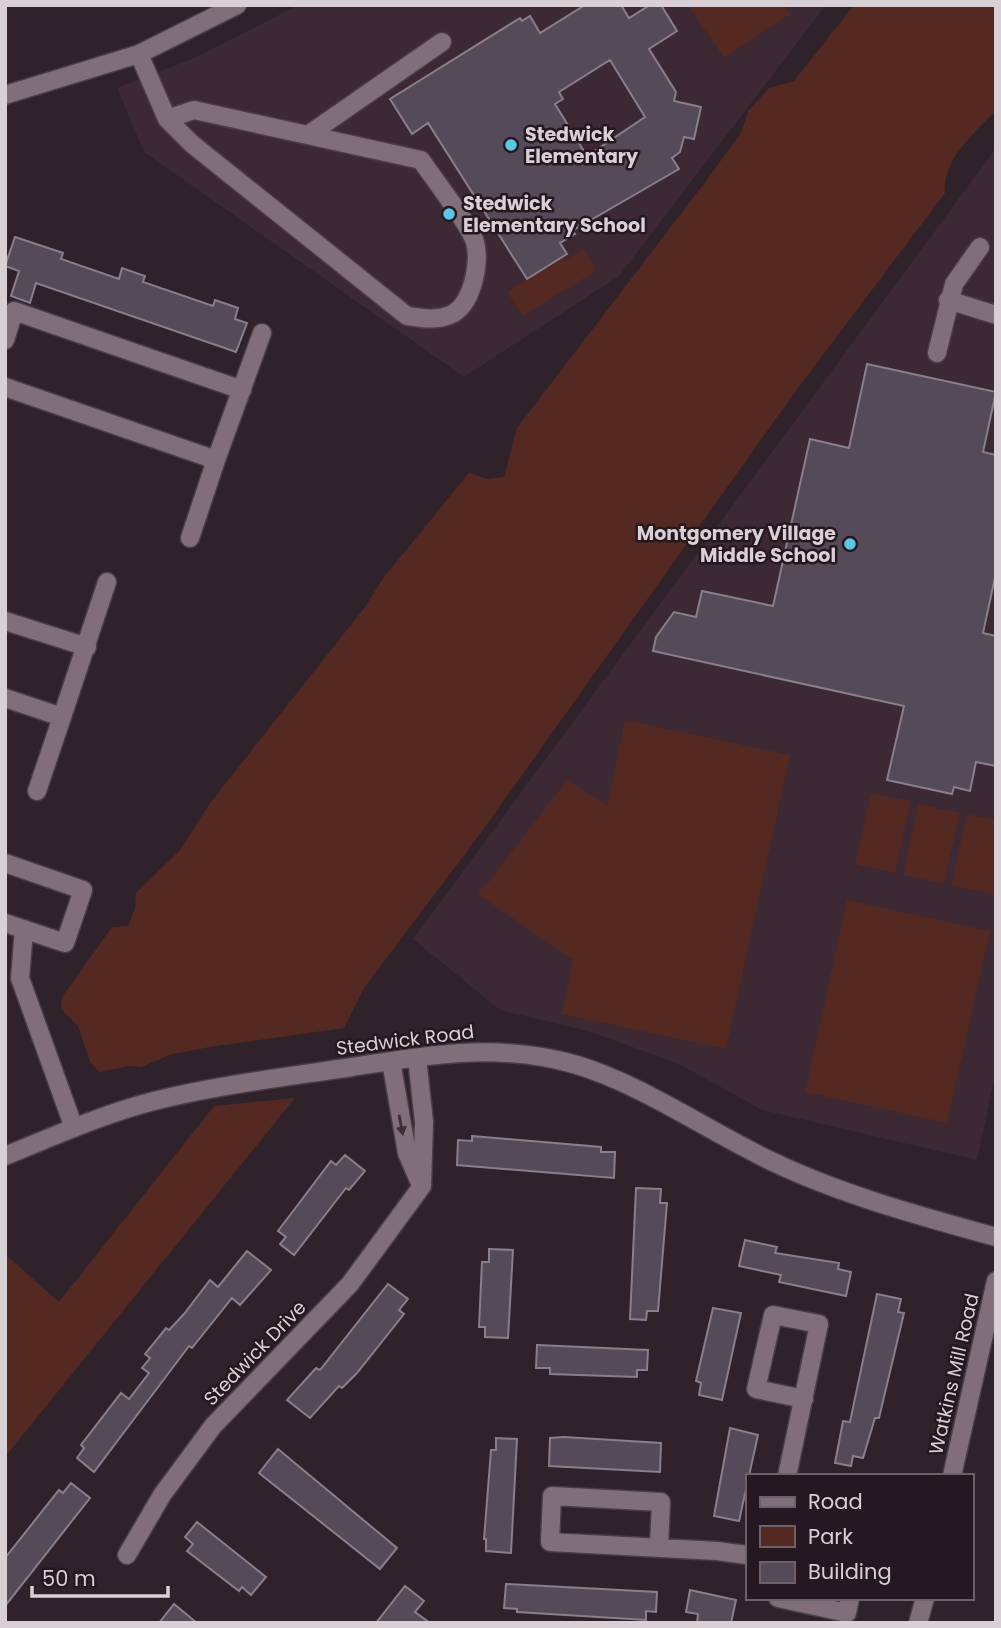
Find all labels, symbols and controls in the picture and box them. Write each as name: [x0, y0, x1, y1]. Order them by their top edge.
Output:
place label: Stedwick Elementary: [525, 121, 639, 170]
marker: Stedwick Elementary: [503, 137, 519, 153]
place label: Stedwick Elementary School: [463, 190, 646, 239]
marker: Stedwick Elementary School: [441, 206, 457, 222]
place label: Montgomery Village Middle School: [637, 520, 836, 569]
marker: Montgomery Village Middle School: [842, 536, 858, 552]
street label: Stedwick Road: [334, 1018, 476, 1062]
one-way arrow: [396, 1114, 407, 1136]
street label: Watkins Mill Road: [922, 1291, 986, 1457]
street label: Stedwick Drive: [198, 1294, 312, 1412]
legend: [746, 1474, 973, 1600]
text: Road: [808, 1487, 863, 1516]
text: Park: [808, 1522, 853, 1551]
scale bar: [32, 1554, 168, 1598]
text: Building: [808, 1557, 892, 1586]
text: 50 m: [42, 1564, 96, 1593]

